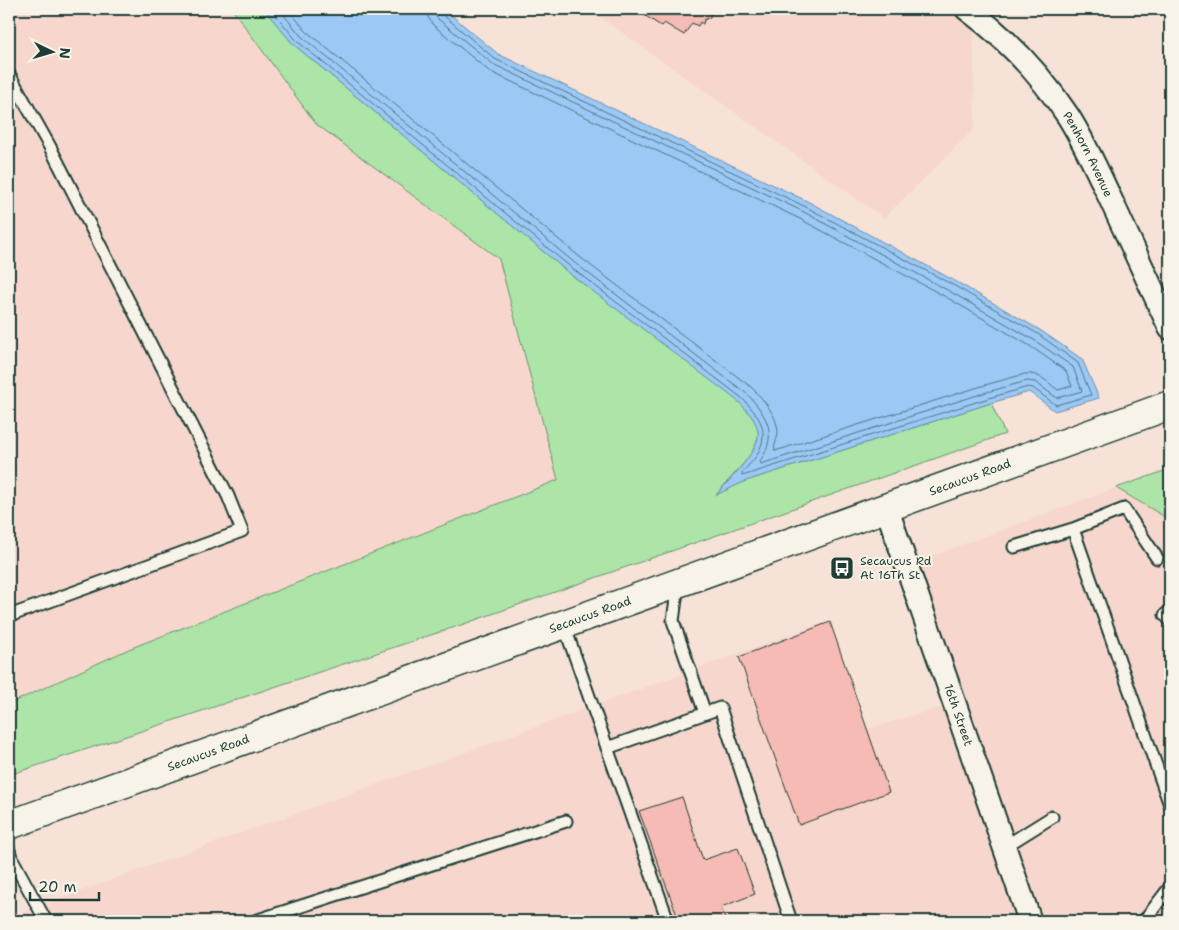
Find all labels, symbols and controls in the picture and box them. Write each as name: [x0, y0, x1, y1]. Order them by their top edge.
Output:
north arrow: [28, 28, 78, 78]
text: N: [56, 47, 74, 59]
street label: Penhorn Avenue: [1059, 108, 1116, 200]
street label: Secaucus Road: [927, 455, 1014, 499]
place label: Secaucus Rd At 16Th St: [860, 553, 932, 583]
bus stop icon: Secaucus Rd At 16Th St: [829, 555, 855, 581]
street label: Secaucus Road: [547, 593, 634, 637]
street label: 16th Street: [940, 682, 977, 748]
street label: Secaucus Road: [165, 731, 252, 775]
scale bar: [30, 870, 99, 902]
text: 20 m: [38, 877, 77, 897]

